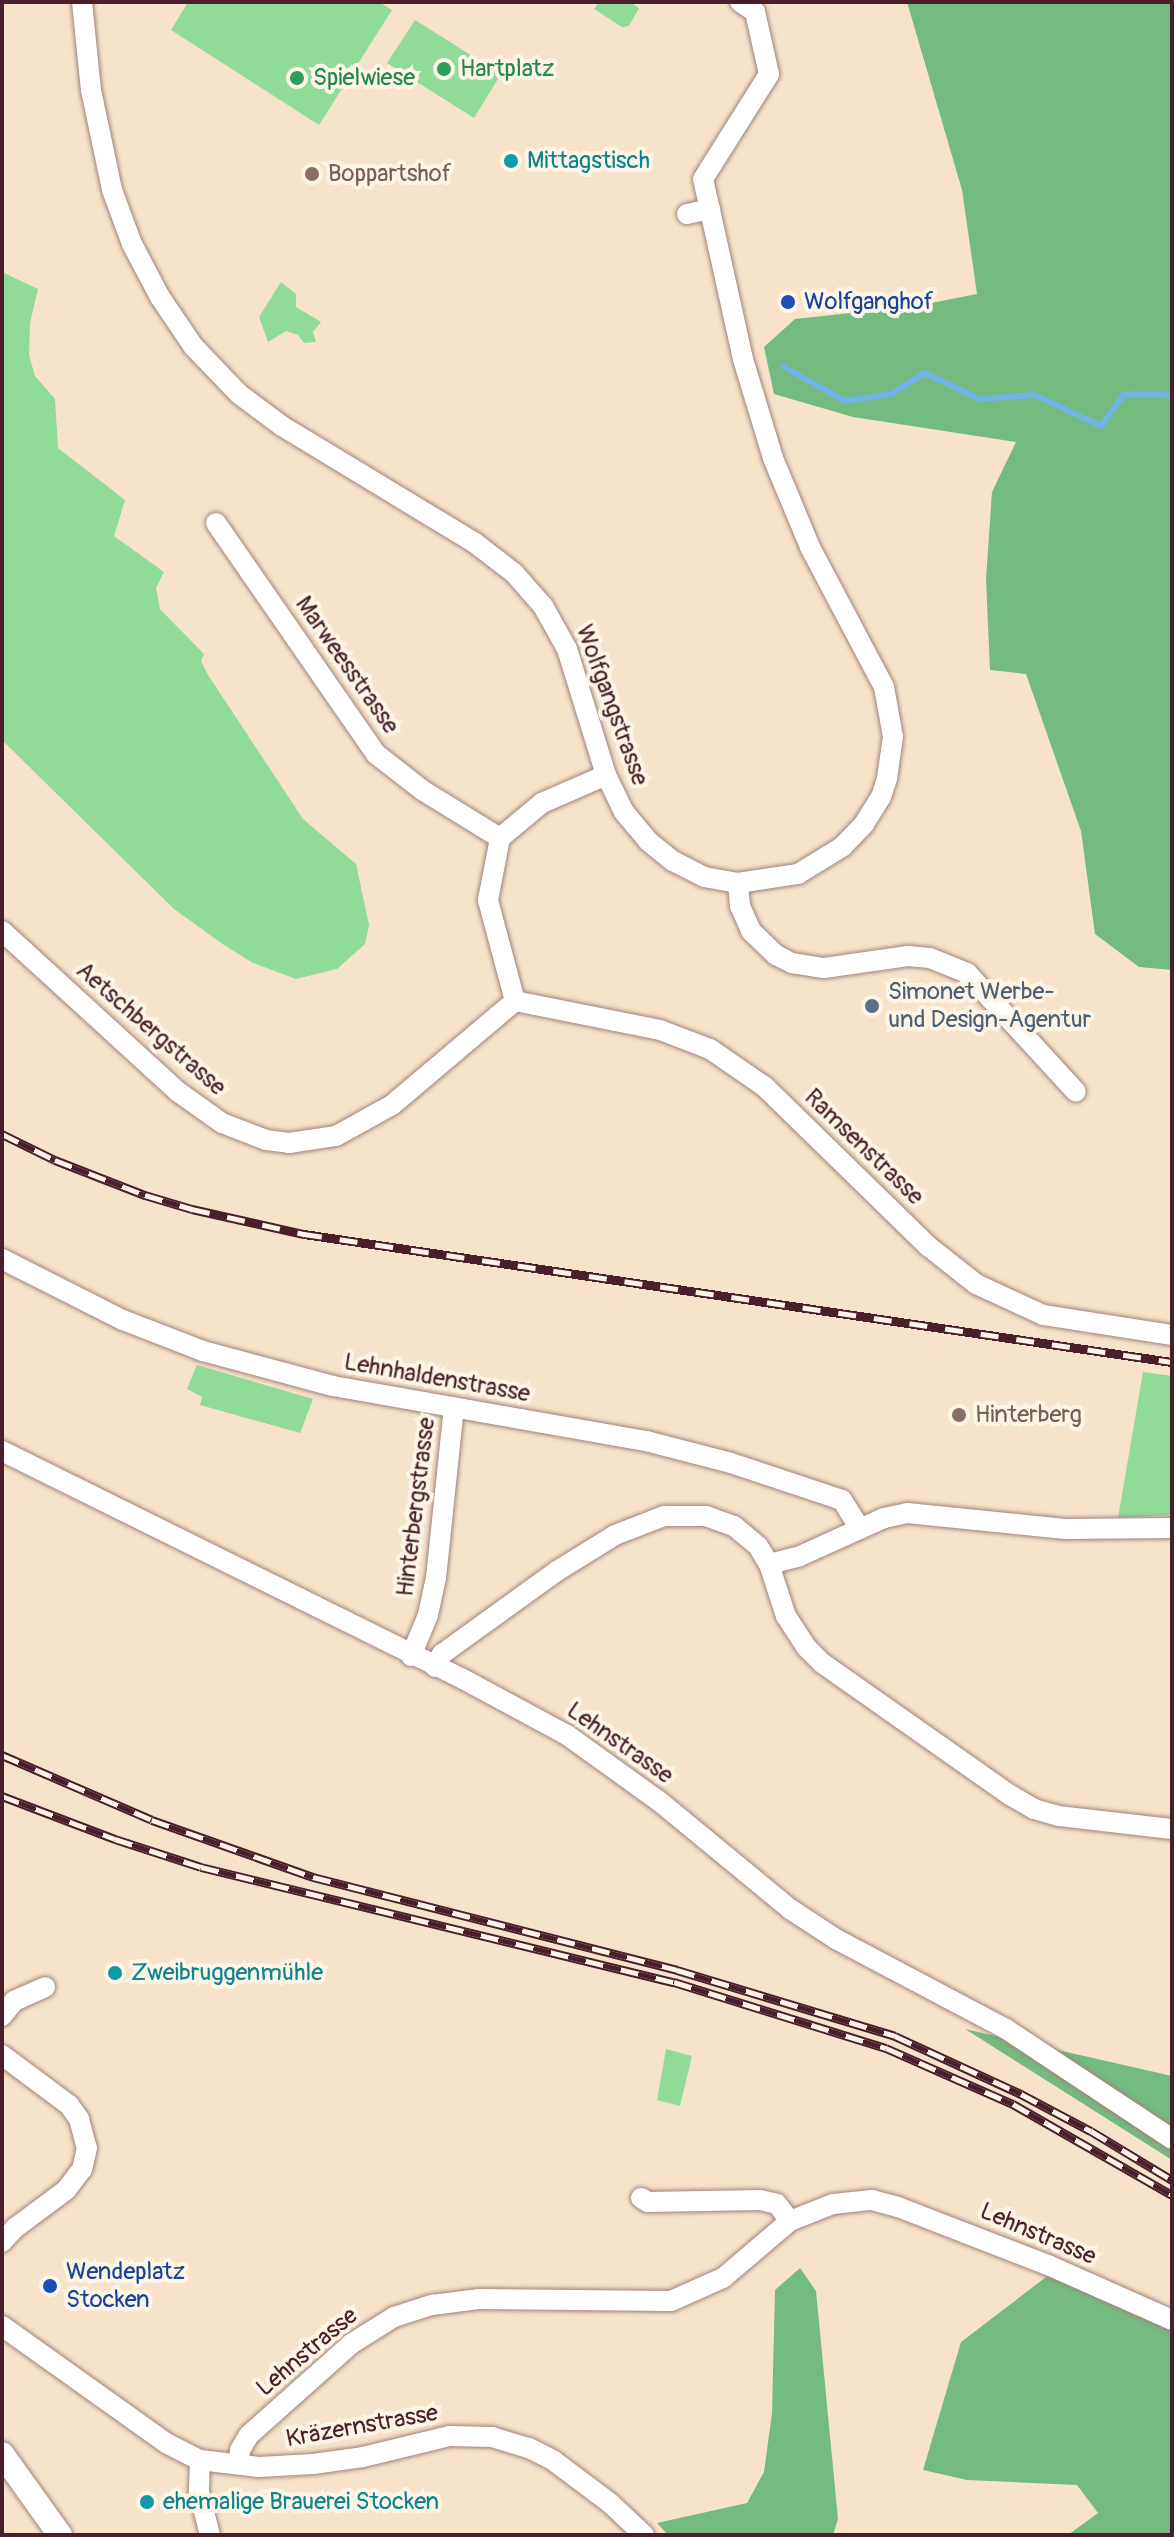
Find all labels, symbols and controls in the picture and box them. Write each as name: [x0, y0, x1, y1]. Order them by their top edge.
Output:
place label: Hartplatz: [460, 55, 554, 83]
marker: Hartplatz: [435, 60, 453, 78]
place label: Spielwiese: [313, 64, 415, 92]
marker: Spielwiese: [288, 69, 306, 87]
place label: Mittagstisch: [527, 147, 650, 175]
marker: Mittagstisch: [502, 152, 520, 170]
place label: Boppartshof: [328, 160, 451, 188]
marker: Boppartshof: [303, 165, 321, 183]
place label: Wolfganghof: [804, 288, 933, 316]
marker: Wolfganghof: [779, 293, 797, 311]
street label: Marweesstrasse: [289, 591, 405, 739]
street label: Wolfgangstrasse: [570, 621, 654, 789]
street label: Aetschbergstrasse: [70, 956, 232, 1102]
place label: Simonet Werbe- und Design-Agentur: [888, 978, 1091, 1034]
marker: Simonet Werbe- und Design-Agentur: [863, 997, 881, 1015]
street label: Ramsenstrasse: [798, 1083, 930, 1211]
street label: Lehnhaldenstrasse: [342, 1347, 532, 1409]
place label: Hinterberg: [975, 1401, 1082, 1429]
marker: Hinterberg: [950, 1406, 968, 1424]
street label: Hinterbergstrasse: [391, 1416, 441, 1598]
street label: Lehnstrasse: [561, 1696, 679, 1790]
place label: Zweibruggenmühle: [131, 1959, 323, 1987]
marker: Zweibruggenmühle: [106, 1964, 124, 1982]
street label: Lehnstrasse: [976, 2197, 1100, 2271]
place label: Wendeplatz Stocken: [66, 2258, 185, 2314]
marker: Wendeplatz Stocken: [41, 2277, 59, 2295]
street label: Lehnstrasse: [251, 2301, 363, 2403]
street label: Kräzernstrasse: [284, 2398, 440, 2454]
place label: ehemalige Brauerei Stocken: [163, 2488, 439, 2516]
marker: ehemalige Brauerei Stocken: [138, 2493, 156, 2511]

